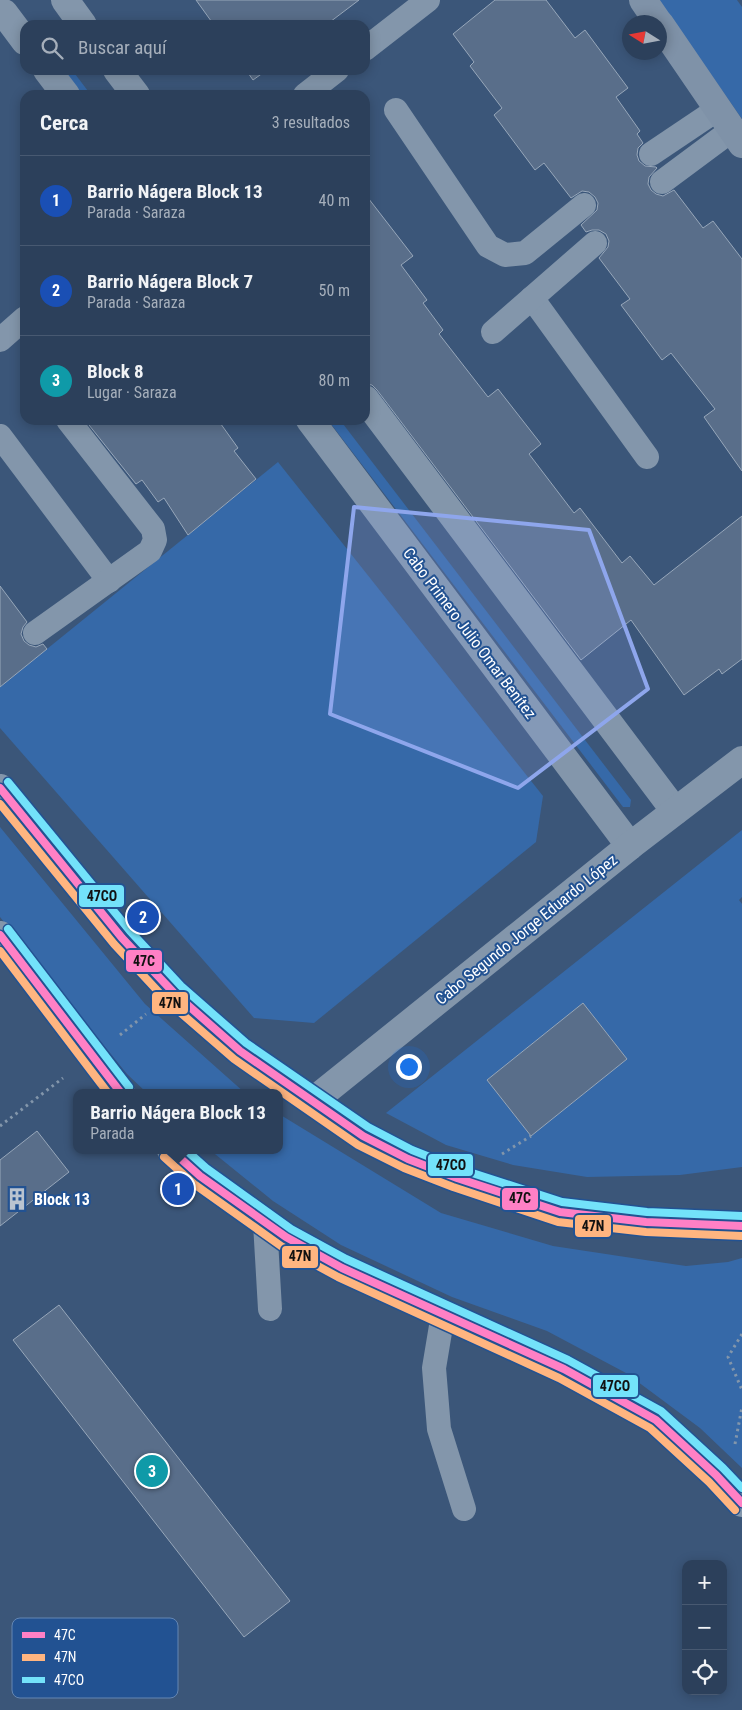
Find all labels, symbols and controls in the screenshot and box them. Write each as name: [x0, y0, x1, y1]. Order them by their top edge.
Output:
north arrow: [622, 15, 667, 60]
search box: [20, 20, 370, 75]
icon: search: [38, 34, 66, 62]
text: Buscar aquí: [78, 36, 167, 59]
text: Cerca: [40, 111, 88, 135]
text: 3 resultados: [272, 113, 350, 132]
text: Barrio Nágera Block 13: [87, 180, 263, 203]
text: 1: [52, 191, 60, 210]
text: 40 m: [318, 191, 350, 210]
text: Parada · Saraza: [87, 203, 185, 222]
text: Barrio Nágera Block 7: [87, 270, 253, 293]
text: 2: [52, 281, 60, 300]
text: 50 m: [318, 281, 350, 300]
text: Parada · Saraza: [87, 293, 185, 312]
text: Block 8: [87, 360, 144, 383]
text: 3: [52, 371, 60, 390]
text: 80 m: [318, 371, 350, 390]
text: Lugar · Saraza: [87, 383, 177, 402]
street label: Cabo Primero Julio Omar Benítez: [399, 544, 540, 723]
street label: Cabo Segundo Jorge Eduardo López: [432, 850, 621, 1009]
line badge: 47CO: [78, 884, 125, 908]
text: 47CO: [87, 888, 117, 904]
pin: 2: [127, 898, 159, 936]
line badge: 47C: [125, 949, 163, 973]
text: 47C: [133, 953, 155, 969]
line badge: 47N: [151, 991, 189, 1015]
text: 47N: [159, 995, 181, 1011]
your location: [396, 1054, 422, 1080]
popup: [73, 1089, 283, 1154]
text: Barrio Nágera Block 13: [90, 1101, 266, 1124]
text: Parada: [90, 1124, 134, 1143]
line badge: 47CO: [427, 1153, 474, 1177]
text: 47CO: [436, 1157, 466, 1173]
pin: 1: [162, 1170, 194, 1208]
building icon: Block 13: [4, 1186, 30, 1212]
line badge: 47C: [501, 1187, 539, 1211]
place label: Block 13: [34, 1190, 90, 1209]
text: 47C: [509, 1190, 531, 1206]
line badge: 47N: [574, 1214, 612, 1238]
text: 47N: [582, 1218, 604, 1234]
line badge: 47N: [281, 1245, 319, 1269]
text: 47N: [289, 1248, 311, 1264]
line badge: 47CO: [592, 1374, 639, 1398]
text: 47CO: [600, 1378, 630, 1394]
pin: 3: [136, 1452, 168, 1490]
map controls: [682, 1560, 727, 1695]
button: +: [682, 1560, 727, 1605]
button: −: [682, 1605, 727, 1650]
legend: [12, 1618, 178, 1698]
text: 47C: [54, 1627, 76, 1643]
text: 47N: [54, 1649, 77, 1665]
button: locate: [682, 1650, 727, 1695]
text: 47CO: [54, 1672, 84, 1688]

